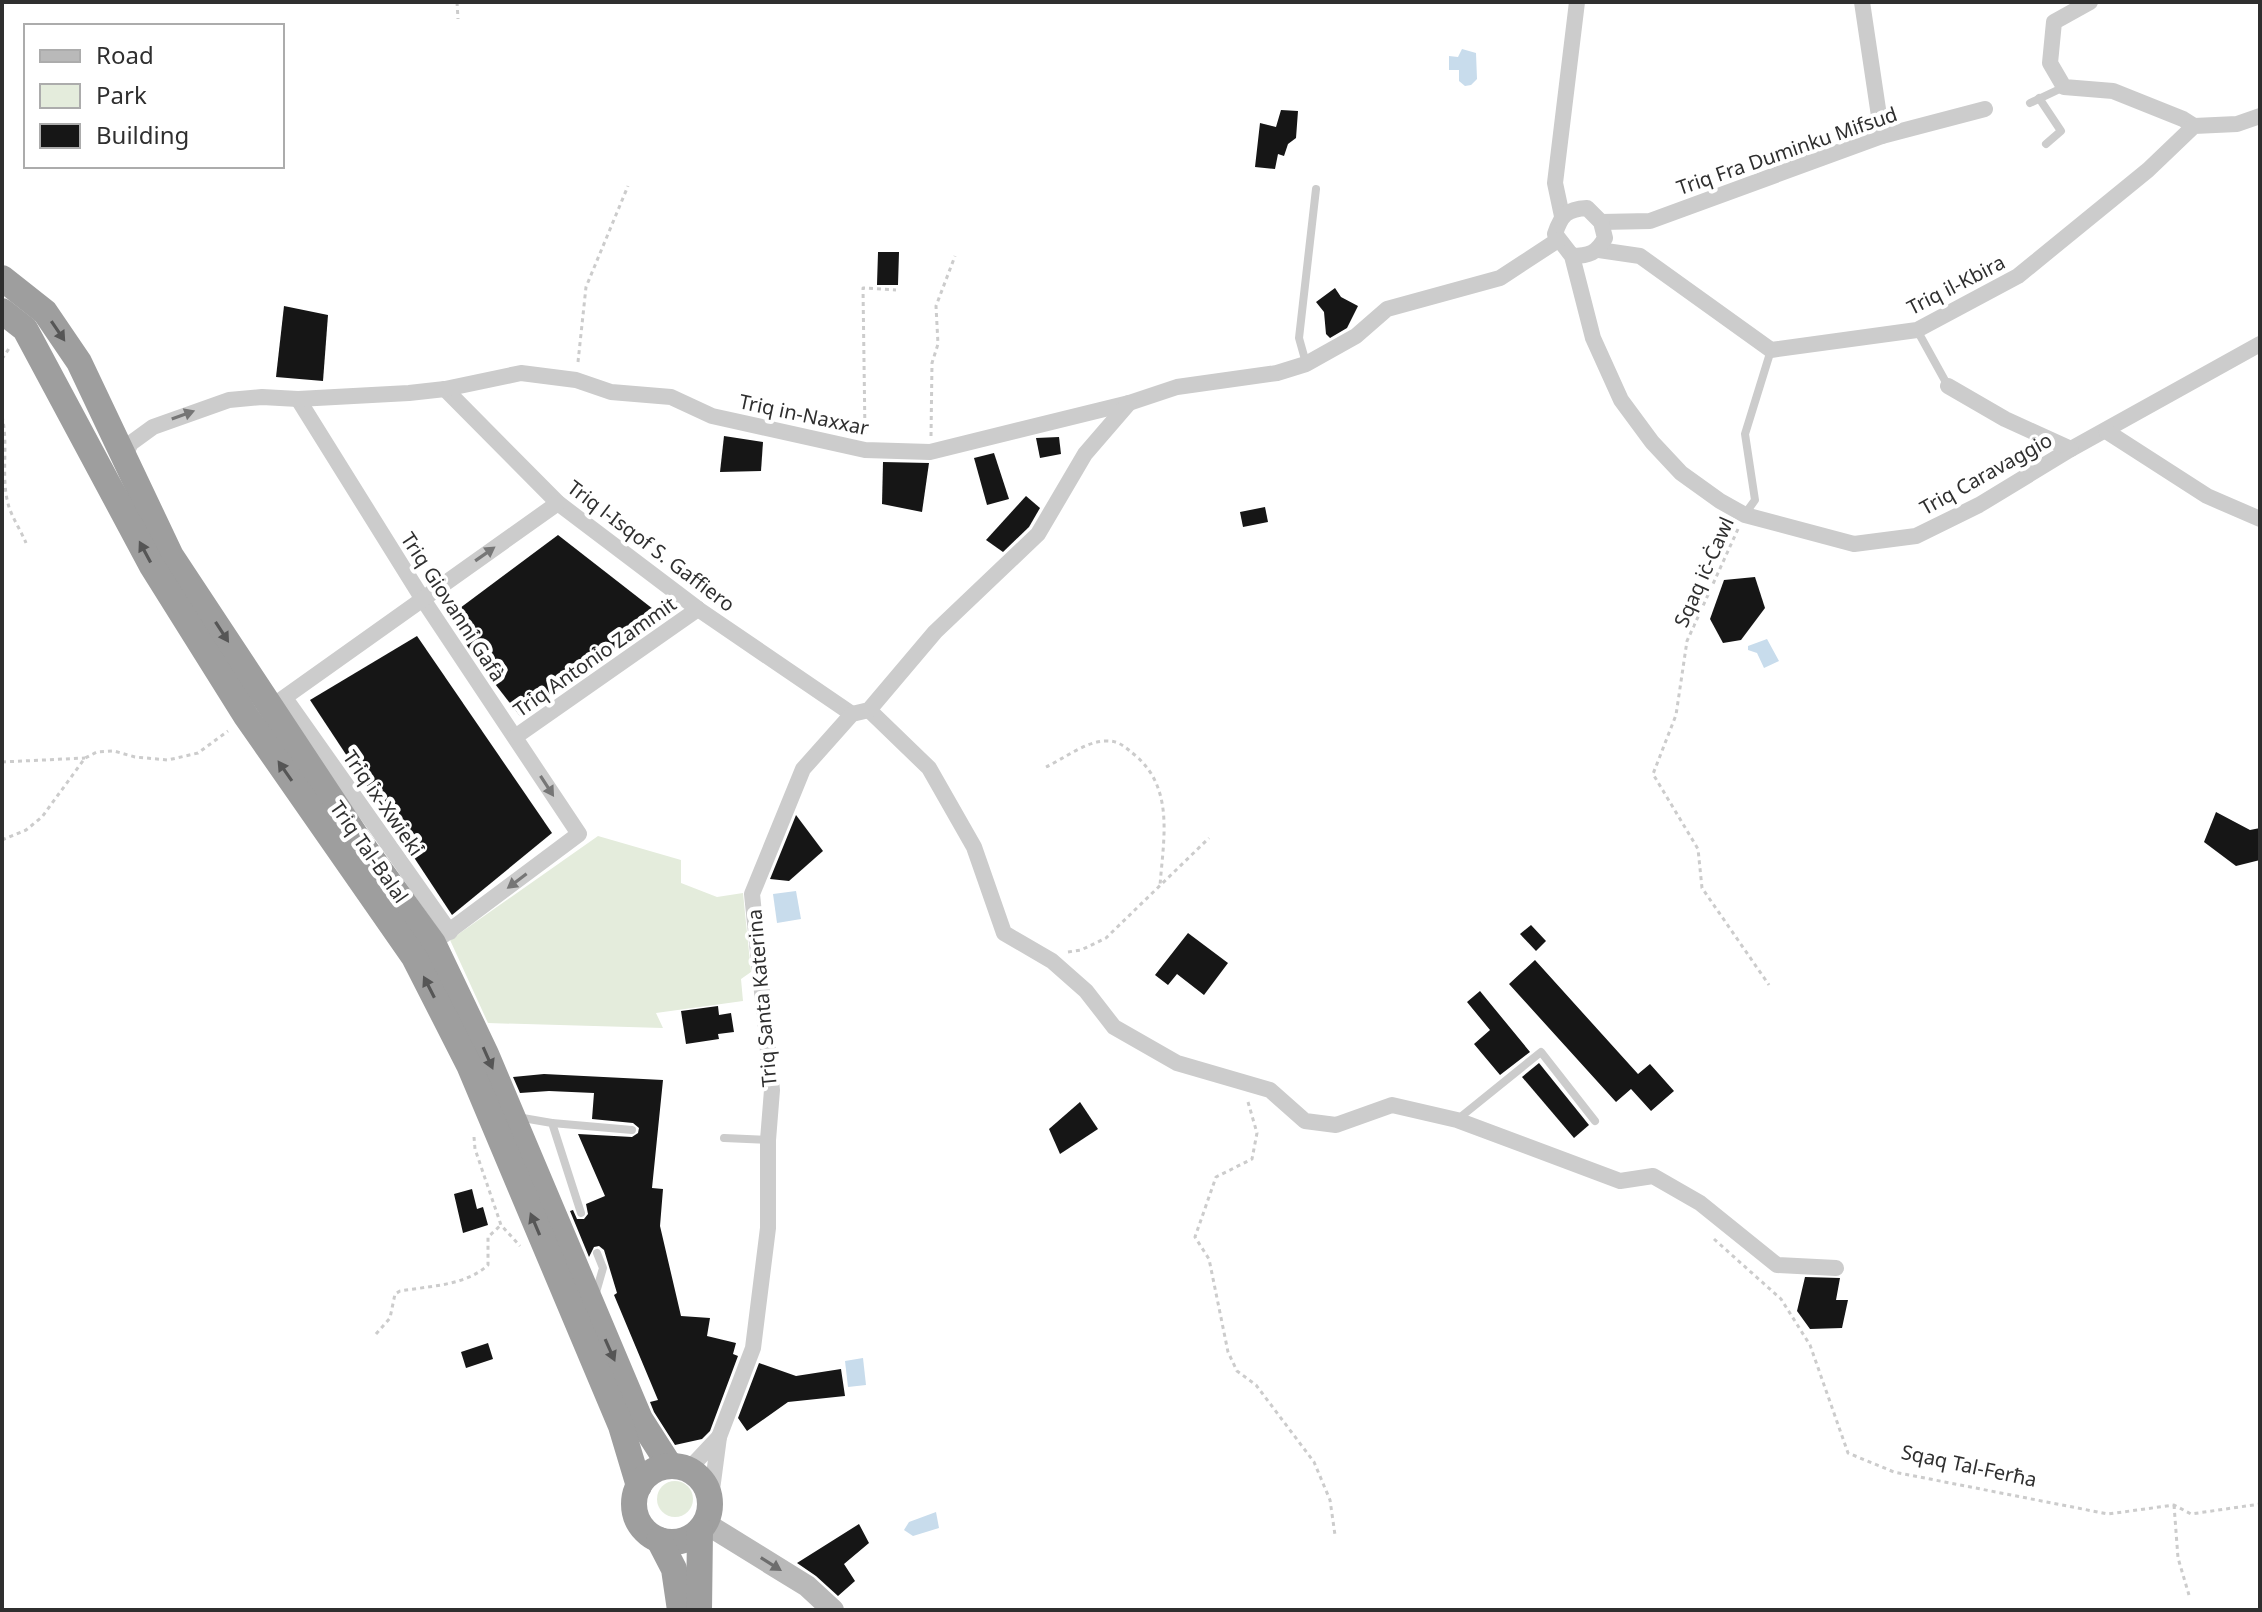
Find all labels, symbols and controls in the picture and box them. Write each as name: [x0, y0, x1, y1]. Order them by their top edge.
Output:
legend: [24, 24, 284, 168]
text: Road: [96, 38, 154, 71]
text: Park: [96, 78, 147, 111]
street label: Triq Fra Duminku Mifsud: [1673, 100, 1901, 201]
text: Building: [96, 118, 189, 151]
street label: Triq il-Kbira: [1902, 248, 2009, 321]
one-way arrow: [50, 320, 65, 341]
street label: Triq in-Naxxar: [737, 388, 871, 441]
one-way arrow: [172, 408, 196, 421]
street label: Triq Caravaggio: [1915, 426, 2057, 521]
street label: Triq l-Isqof S. Gaffiero: [562, 474, 740, 617]
street label: Sqaq iċ-Ċawl: [1667, 512, 1740, 631]
street label: Triq Giovanni Gafà: [395, 527, 512, 687]
one-way arrow: [138, 541, 151, 564]
one-way arrow: [475, 547, 496, 562]
street label: Triq Antonio Zammit: [508, 590, 681, 723]
one-way arrow: [214, 622, 229, 643]
street label: Triq ix-Xwieki: [337, 745, 430, 861]
one-way arrow: [278, 761, 293, 782]
one-way arrow: [540, 775, 554, 797]
street label: Triq Tal-Balal: [324, 795, 415, 908]
one-way arrow: [506, 873, 527, 889]
street label: Triq Santa Katerina: [740, 908, 783, 1088]
one-way arrow: [422, 975, 436, 998]
one-way arrow: [481, 1046, 494, 1070]
one-way arrow: [528, 1212, 541, 1236]
one-way arrow: [603, 1338, 616, 1361]
street label: Sqaq Tal-Ferħa: [1899, 1438, 2039, 1493]
one-way arrow: [760, 1556, 782, 1570]

